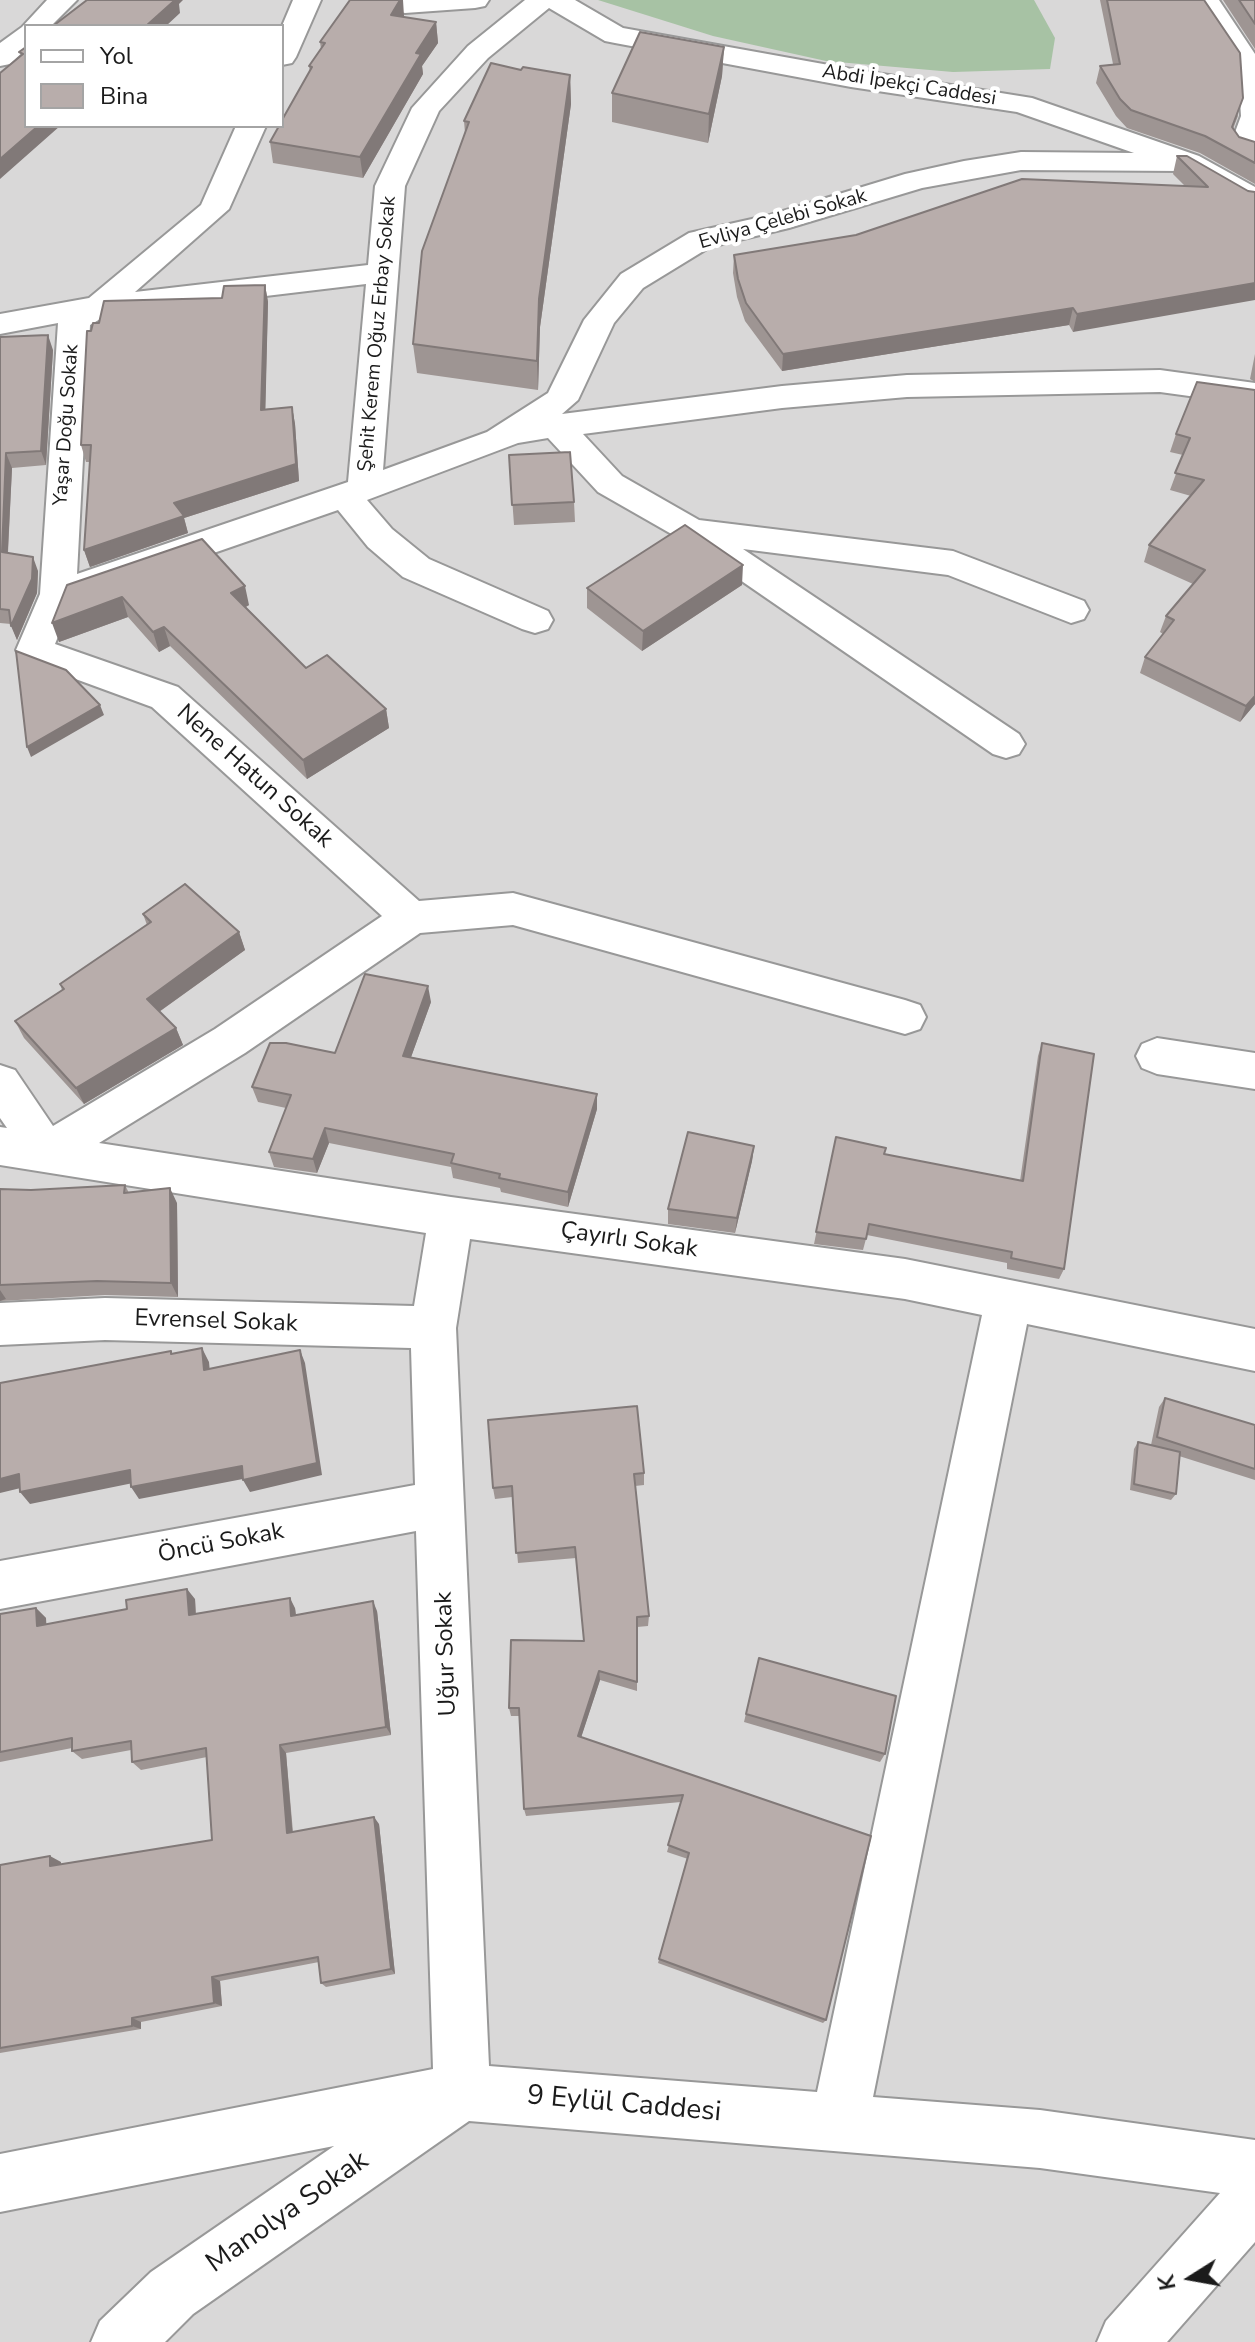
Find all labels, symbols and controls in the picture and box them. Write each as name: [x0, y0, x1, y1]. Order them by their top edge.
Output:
legend: [24, 24, 284, 128]
text: Yol: [100, 40, 133, 72]
street label: Abdi İpekçi Caddesi: [820, 60, 998, 112]
text: Bina: [100, 80, 148, 112]
street label: Evliya Çelebi Sokak: [696, 185, 870, 255]
street label: Şehit Kerem Oğuz Erbay Sokak: [354, 195, 402, 473]
street label: Yaşar Doğu Sokak: [49, 344, 85, 506]
street label: Nene Hatun Sokak: [170, 699, 338, 855]
street label: Çayırlı Sokak: [558, 1217, 700, 1265]
street label: Evrensel Sokak: [134, 1305, 298, 1339]
street label: Öncü Sokak: [156, 1518, 286, 1570]
street label: Uğur Sokak: [430, 1591, 464, 1717]
street label: 9 Eylül Caddesi: [526, 2080, 722, 2130]
street label: Manolya Sokak: [201, 2145, 375, 2281]
north arrow: [1151, 2238, 1231, 2318]
text: K: [1151, 2273, 1184, 2293]

